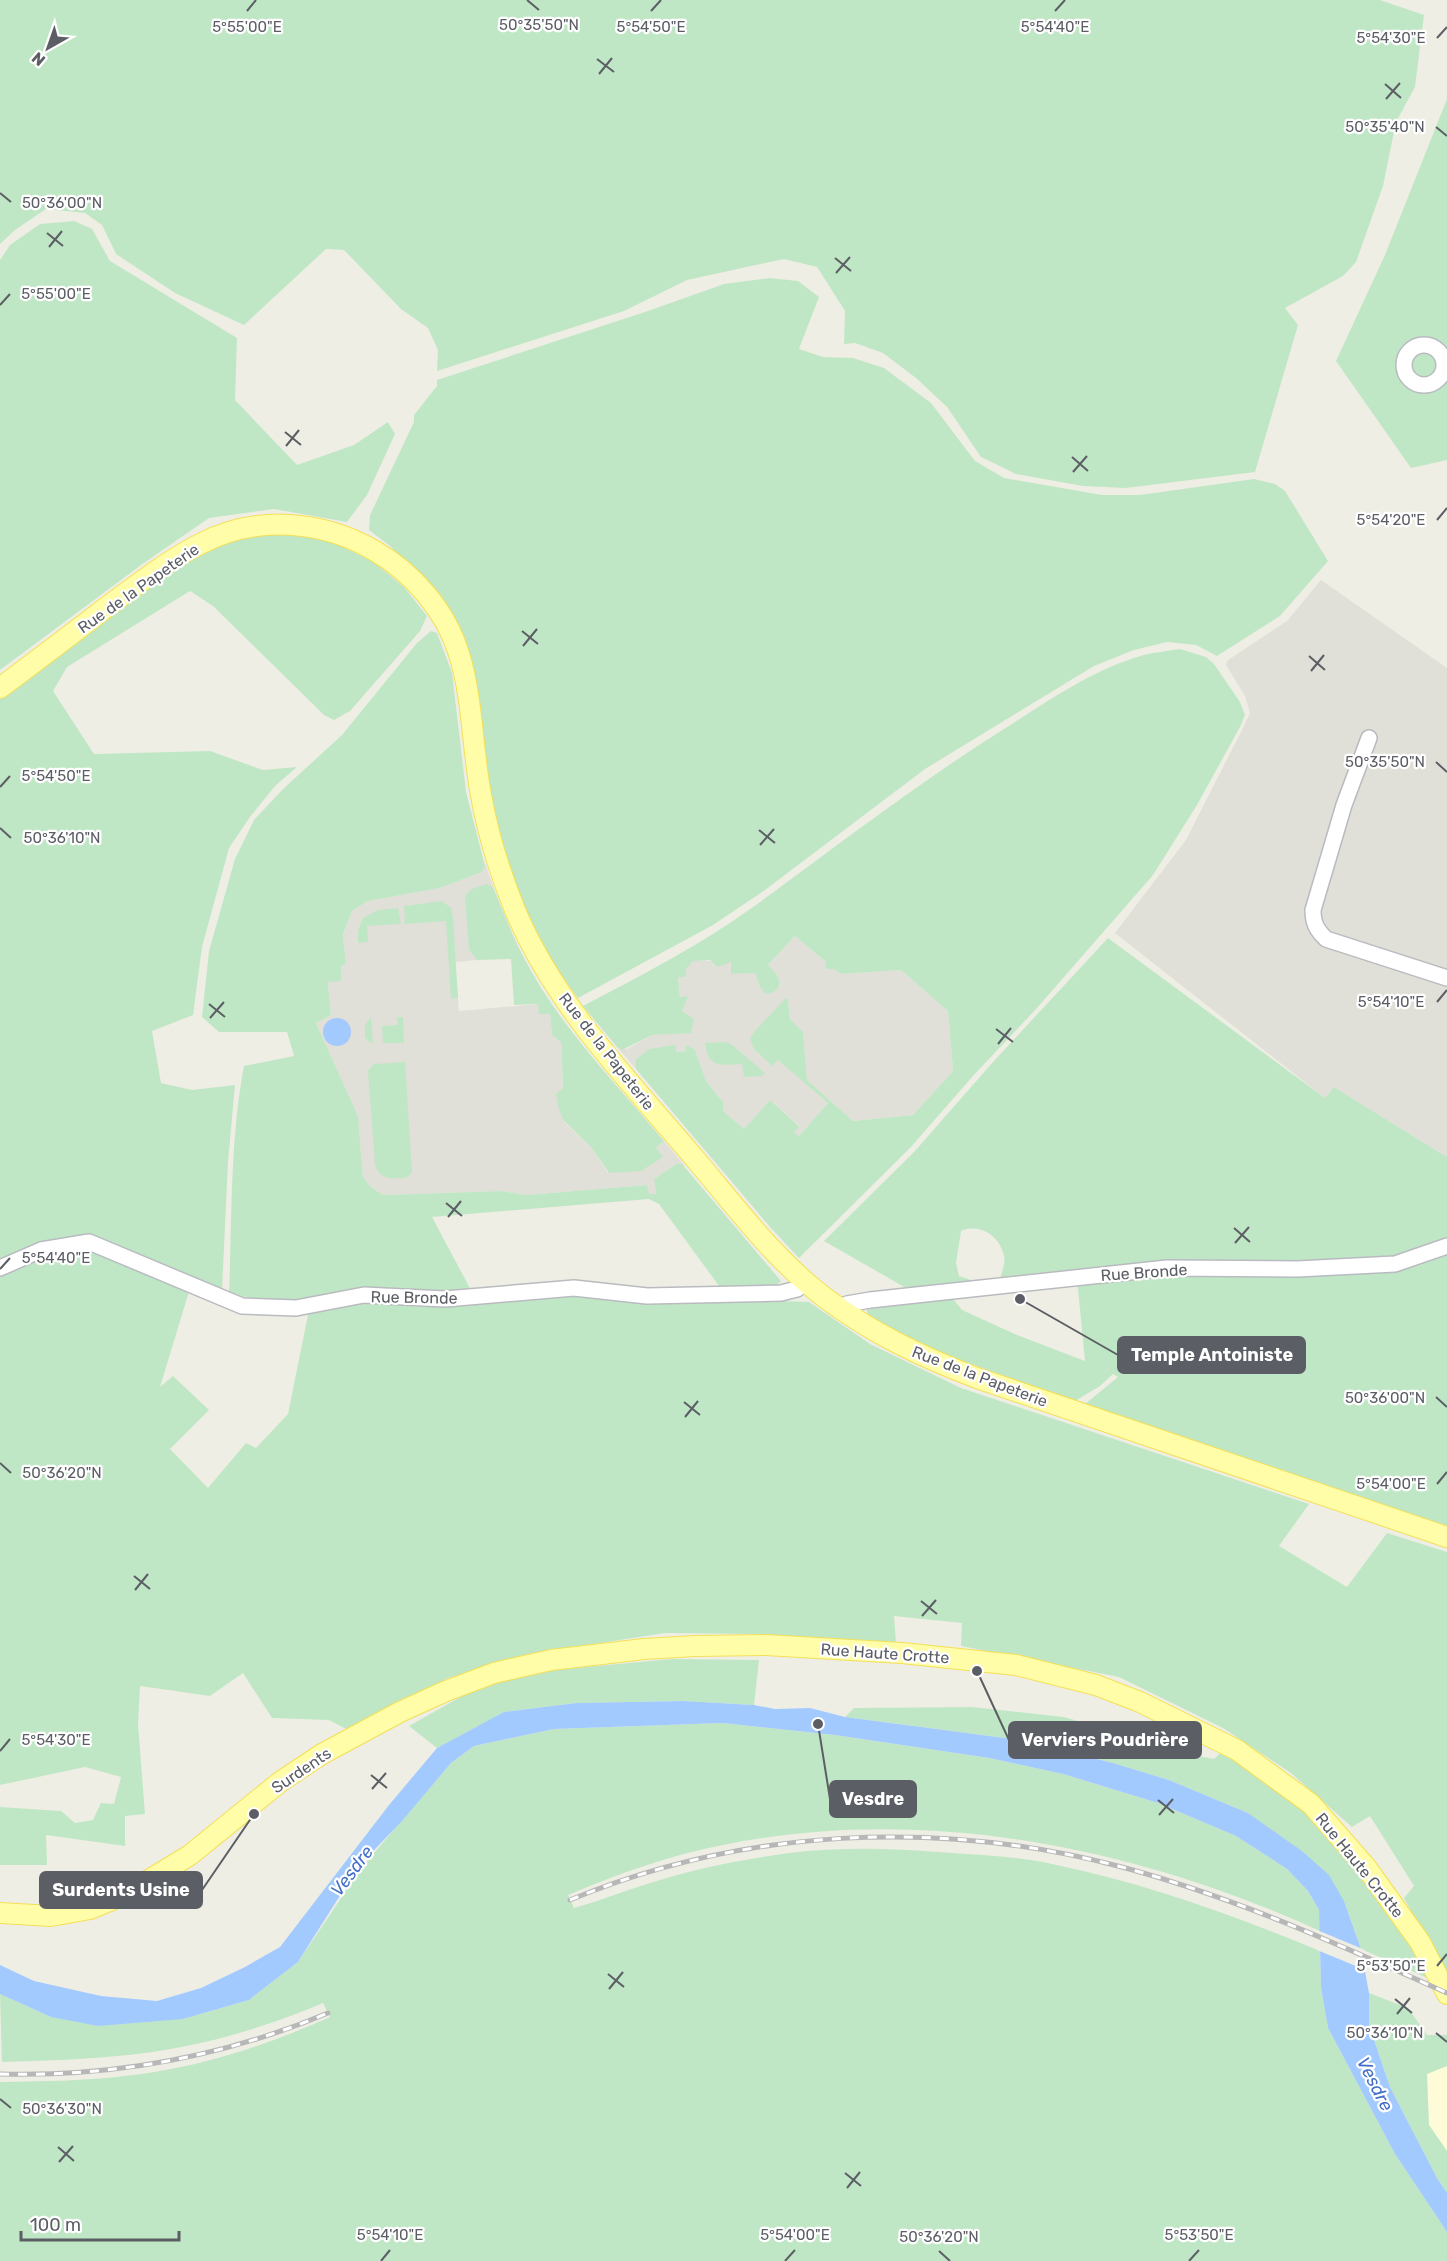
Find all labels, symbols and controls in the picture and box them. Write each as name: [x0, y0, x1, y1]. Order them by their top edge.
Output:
text: 50°35'50"N: [499, 16, 579, 34]
north arrow: [18, 18, 78, 78]
text: 5°55'00"E: [212, 18, 282, 36]
text: 5°54'50"E: [616, 18, 686, 36]
text: 5°54'40"E: [1021, 18, 1089, 36]
text: 5°54'30"E: [1356, 29, 1426, 47]
text: N: [28, 48, 49, 70]
text: 50°35'40"N: [1345, 118, 1425, 136]
text: 50°36'00"N: [22, 194, 102, 212]
text: 5°55'00"E: [21, 285, 91, 303]
text: 5°54'20"E: [1357, 511, 1425, 529]
street label: Rue de la Papeterie: [74, 539, 203, 637]
text: 50°35'50"N: [1345, 753, 1425, 771]
text: 5°54'50"E: [21, 767, 91, 785]
text: 50°36'10"N: [23, 829, 101, 847]
street label: Rue de la Papeterie: [555, 989, 658, 1114]
text: 5°54'10"E: [1358, 993, 1424, 1011]
text: 5°54'40"E: [22, 1249, 90, 1267]
street label: Rue Bronde: [1100, 1260, 1188, 1285]
street label: Rue Bronde: [370, 1287, 458, 1308]
callout: Temple Antoiniste: [1118, 1337, 1305, 1373]
street label: Rue de la Papeterie: [909, 1342, 1050, 1411]
text: Temple Antoiniste: [1131, 1344, 1293, 1366]
text: 50°36'00"N: [1345, 1389, 1425, 1407]
text: 50°36'20"N: [22, 1464, 102, 1482]
text: 5°54'00"E: [1356, 1475, 1426, 1493]
street label: Rue Haute Crotte: [820, 1640, 950, 1667]
callout: Verviers Poudrière: [1009, 1722, 1201, 1758]
text: Verviers Poudrière: [1021, 1729, 1189, 1751]
text: 5°54'30"E: [21, 1731, 91, 1749]
street label: Surdents: [268, 1744, 335, 1797]
callout: Vesdre: [830, 1781, 916, 1817]
text: Vesdre: [842, 1788, 904, 1810]
street label: Rue Haute Crotte: [1312, 1809, 1408, 1922]
water label: Vesdre: [326, 1841, 378, 1901]
callout: Surdents Usine: [40, 1872, 202, 1908]
text: Surdents Usine: [52, 1879, 190, 1901]
text: 5°53'50"E: [1356, 1957, 1426, 1975]
text: 50°36'10"N: [1346, 2024, 1424, 2042]
water label: Vesdre: [1352, 2053, 1398, 2115]
text: 50°36'30"N: [22, 2100, 102, 2118]
scale bar: [21, 2204, 178, 2242]
text: 100 m: [30, 2214, 81, 2236]
text: 5°54'10"E: [357, 2226, 423, 2244]
text: 5°54'00"E: [760, 2226, 830, 2244]
text: 5°53'50"E: [1164, 2226, 1234, 2244]
text: 50°36'20"N: [899, 2228, 979, 2246]

